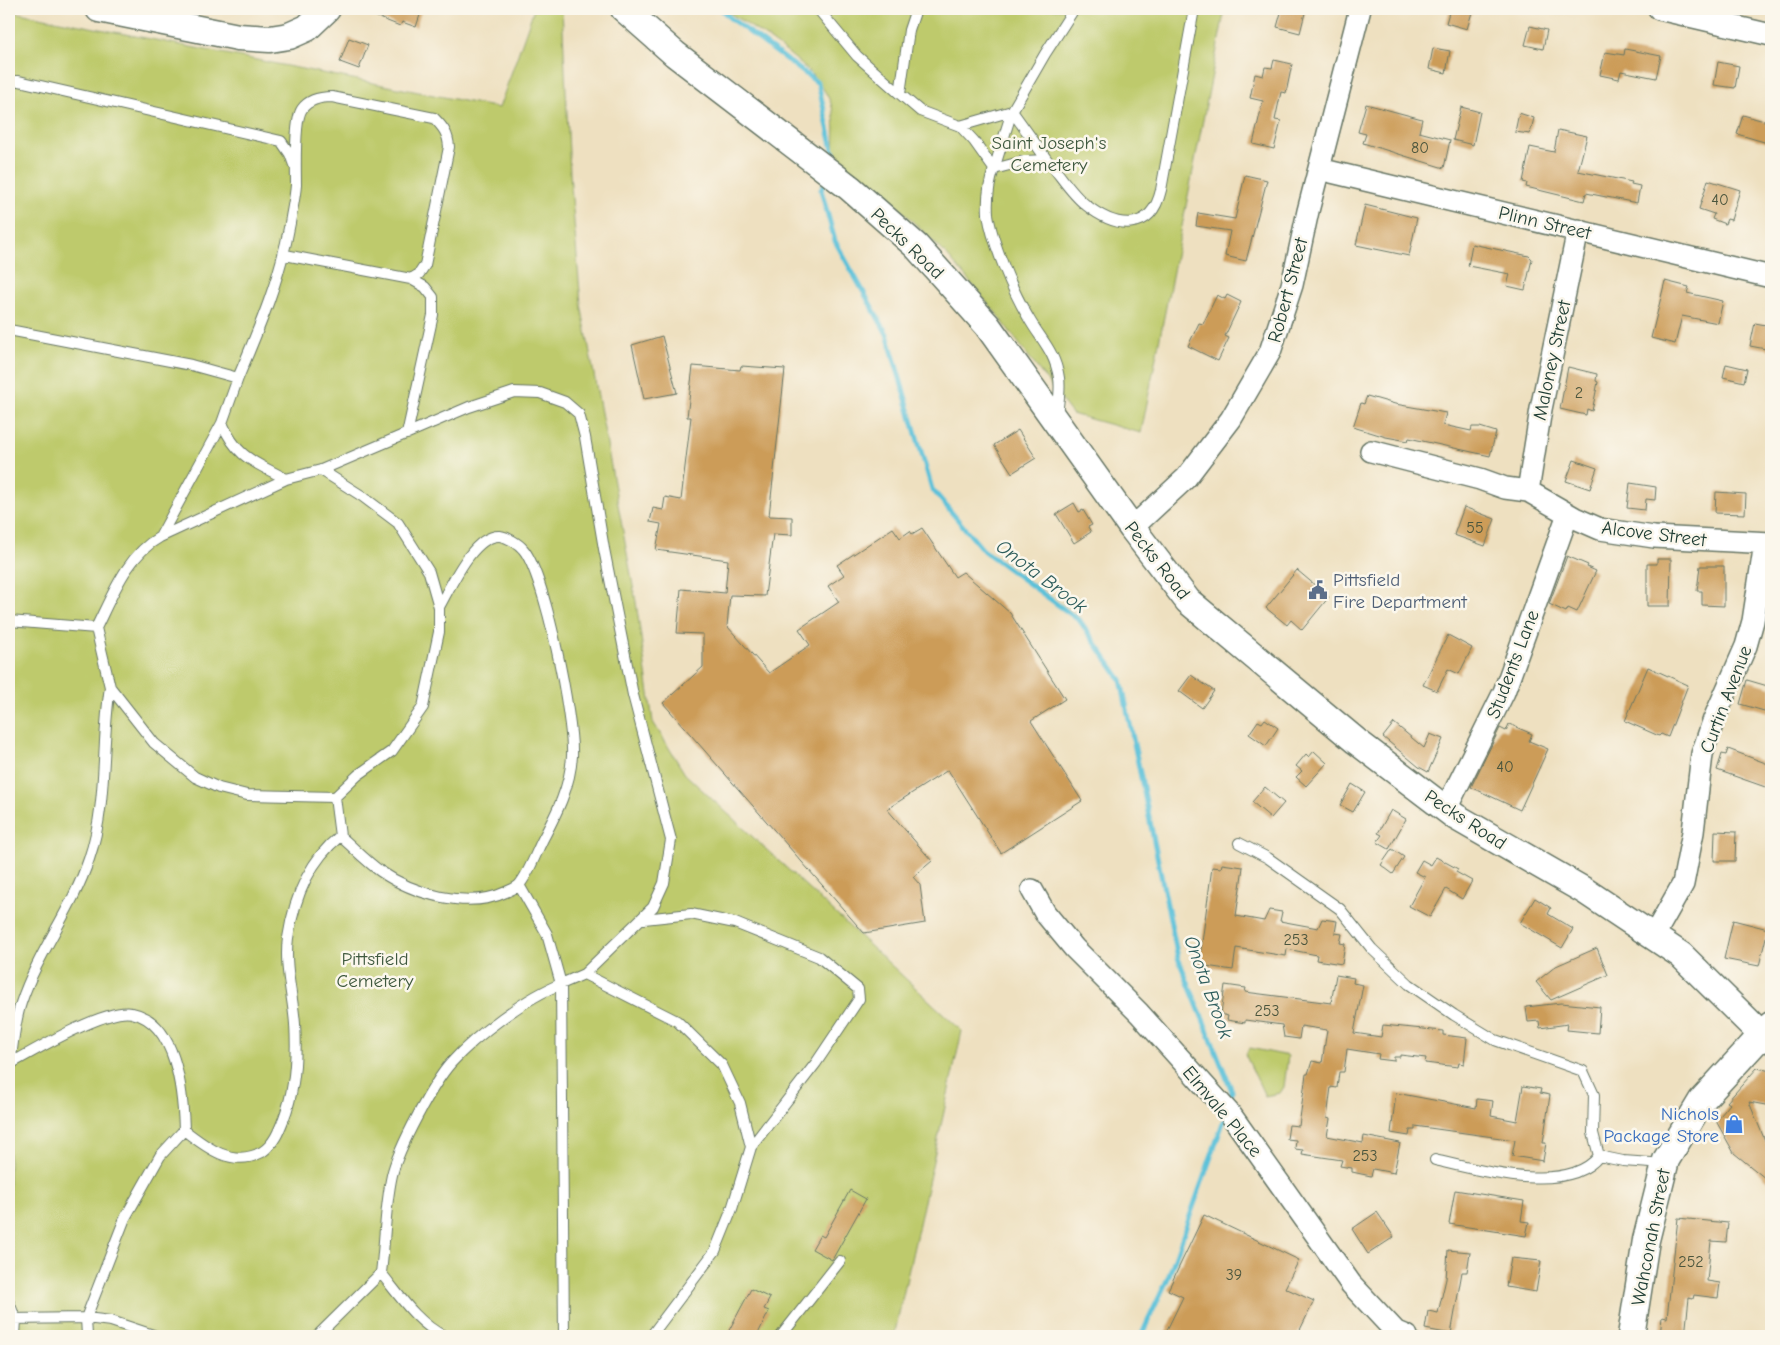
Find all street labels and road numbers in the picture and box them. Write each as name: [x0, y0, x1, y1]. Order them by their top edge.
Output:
street label: Plinn Street: [1496, 202, 1594, 244]
street label: Pecks Road: [866, 204, 948, 284]
street label: Robert Street: [1263, 235, 1313, 345]
street label: Maloney Street: [1528, 298, 1576, 422]
street label: Pecks Road: [1120, 517, 1195, 604]
street label: Alcove Street: [1600, 517, 1708, 551]
street label: Students Lane: [1482, 607, 1544, 722]
street label: Curtin Avenue: [1695, 642, 1757, 756]
street label: Pecks Road: [1420, 785, 1510, 854]
street label: Elmvale Place: [1178, 1062, 1267, 1162]
street label: Wahconah Street: [1627, 1166, 1675, 1307]

